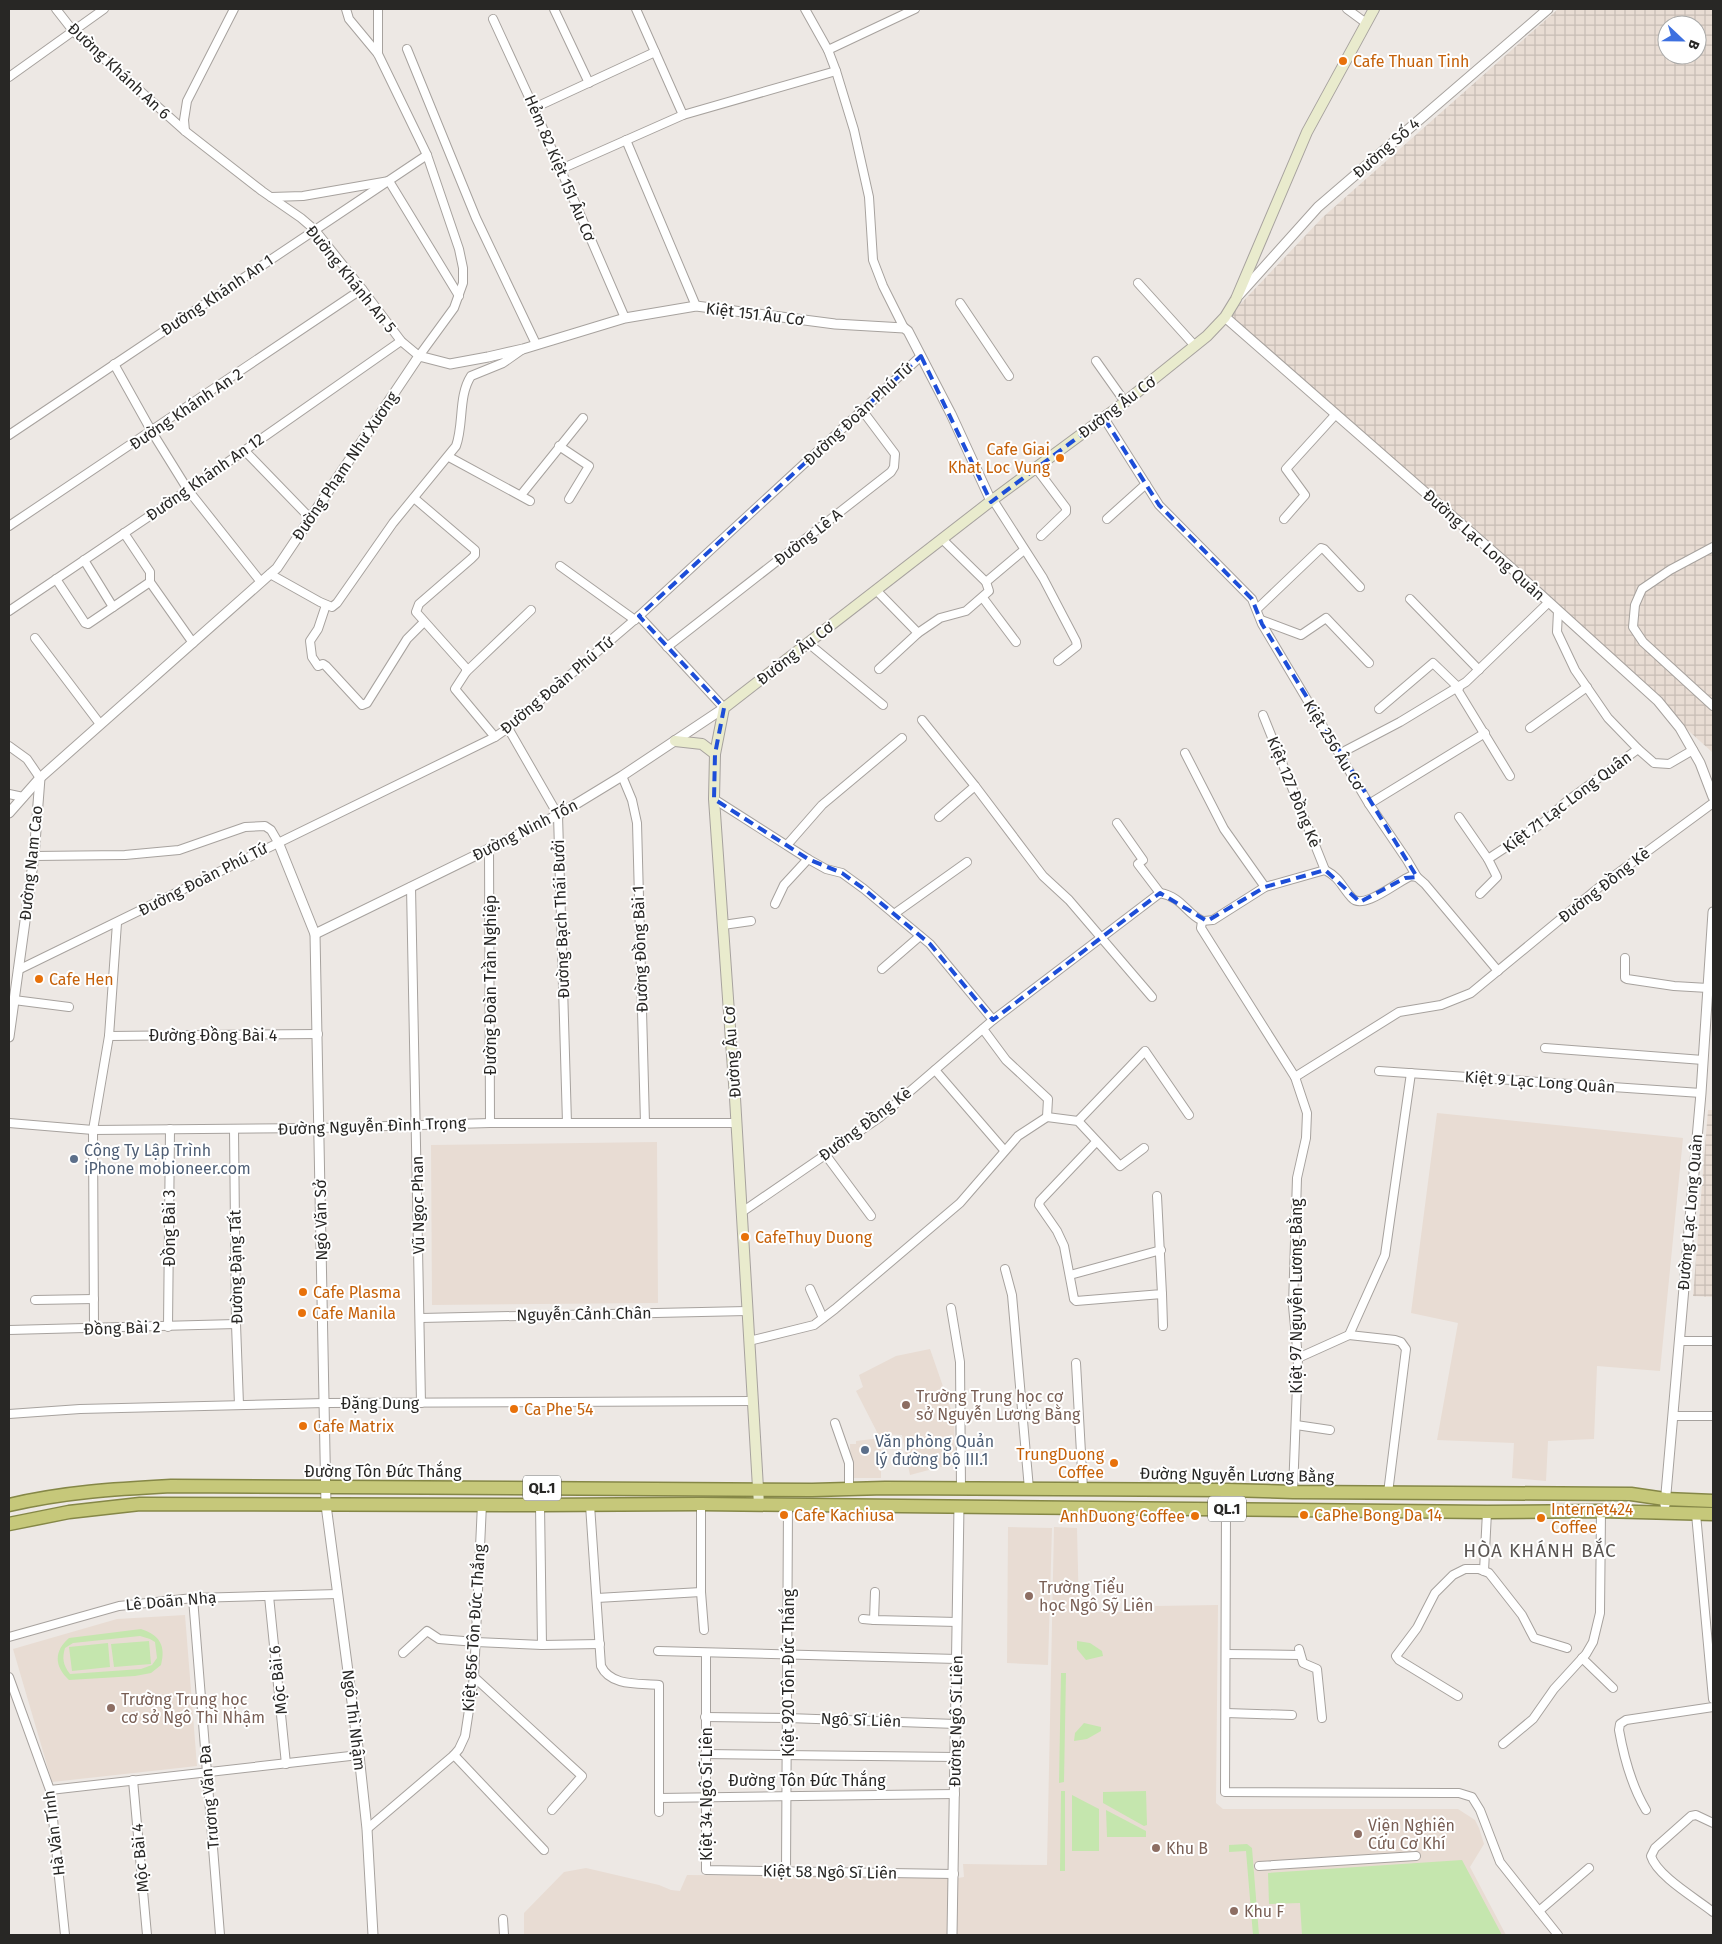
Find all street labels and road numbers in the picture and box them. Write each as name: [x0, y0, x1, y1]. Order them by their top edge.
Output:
street label: Đường Khánh An 6: [64, 19, 174, 123]
street label: Hẻm 82 Kiệt 151 Âu Cơ: [521, 92, 601, 245]
street label: Đường Số 4: [1348, 113, 1424, 182]
street label: Đường Khánh An 5: [302, 222, 400, 336]
street label: Đường Khánh An 1: [157, 250, 277, 340]
street label: Kiệt 151 Âu Cơ: [705, 298, 806, 330]
street label: Đường Đoàn Phú Tứ: [799, 358, 917, 470]
street label: Đường Khánh An 2: [126, 364, 246, 454]
street label: Đường Âu Cơ: [1074, 371, 1160, 442]
street label: Đường Phạm Như Xương: [288, 387, 402, 544]
street label: Đường Khánh An 12: [142, 429, 268, 525]
street label: Đường Lạc Long Quân: [1419, 485, 1549, 605]
street label: Đường Lê A: [770, 504, 846, 569]
street label: Đường Âu Cơ: [752, 616, 838, 689]
street label: Đường Đoàn Phú Tứ: [496, 632, 618, 738]
street label: Kiệt 256 Âu Cơ: [1300, 696, 1370, 794]
street label: Kiệt 127 Đồng Kè: [1263, 733, 1326, 850]
street label: Kiệt 71 Lạc Long Quân: [1499, 747, 1635, 857]
street label: Đường Ninh Tốn: [469, 794, 581, 865]
street label: Đường Nam Cao: [16, 804, 46, 922]
street label: Đường Đoàn Phú Tứ: [135, 838, 271, 920]
street label: Đường Bạch Thái Bưởi: [549, 839, 573, 999]
street label: Đường Đồng Kè: [1554, 843, 1654, 927]
street label: Đường Đồng Bài 1: [627, 885, 652, 1013]
street label: Đường Đoàn Trần Nghiệp: [480, 895, 500, 1075]
street label: Đường Âu Cơ: [718, 1005, 745, 1099]
street label: Đường Đồng Bài 4: [149, 1025, 278, 1045]
street label: Kiệt 9 Lạc Long Quân: [1464, 1067, 1616, 1097]
street label: Đường Đồng Kè: [814, 1082, 915, 1165]
street label: Đường Nguyễn Đình Trọng: [278, 1113, 467, 1139]
street label: Đường Lạc Long Quân: [1674, 1133, 1706, 1291]
street label: Vũ Ngọc Phan: [408, 1155, 428, 1255]
street label: Ngô Văn Sở: [311, 1179, 331, 1261]
street label: Đồng Bài 3: [159, 1190, 179, 1266]
street label: Kiệt 97 Nguyễn Lương Bằng: [1285, 1198, 1306, 1394]
street label: Đường Đặng Tất: [225, 1210, 246, 1324]
street label: Nguyễn Cảnh Chân: [516, 1303, 652, 1325]
street label: Đồng Bài 2: [83, 1316, 161, 1339]
street label: Đặng Dung: [341, 1394, 420, 1413]
street label: Đường Tôn Đức Thắng: [304, 1460, 462, 1481]
street label: Đường Nguyễn Lương Bằng: [1140, 1462, 1335, 1486]
road number: QL.1: [523, 1476, 561, 1500]
road number: QL.1: [1208, 1496, 1246, 1522]
street label: Kiệt 856 Tôn Đức Thắng: [457, 1543, 489, 1713]
street label: Lê Doãn Nhạ: [125, 1588, 217, 1614]
street label: Kiệt 920 Tôn Đức Thắng: [777, 1588, 798, 1757]
street label: Mộc Bài 6: [265, 1644, 291, 1716]
street label: Đường Ngô Sĩ Liên: [945, 1655, 967, 1787]
street label: Ngô Thì Nhậm: [338, 1668, 370, 1772]
street label: Ngô Sĩ Liên: [820, 1709, 902, 1731]
street label: Kiệt 34 Ngô Sĩ Liên: [697, 1727, 716, 1861]
street label: Trương Văn Đa: [195, 1744, 223, 1850]
street label: Đường Tôn Đức Thắng: [728, 1769, 886, 1790]
street label: Hà Văn Tính: [39, 1789, 69, 1877]
street label: Mộc Bài 4: [127, 1822, 152, 1893]
street label: Kiệt 58 Ngô Sĩ Liên: [763, 1861, 897, 1883]

